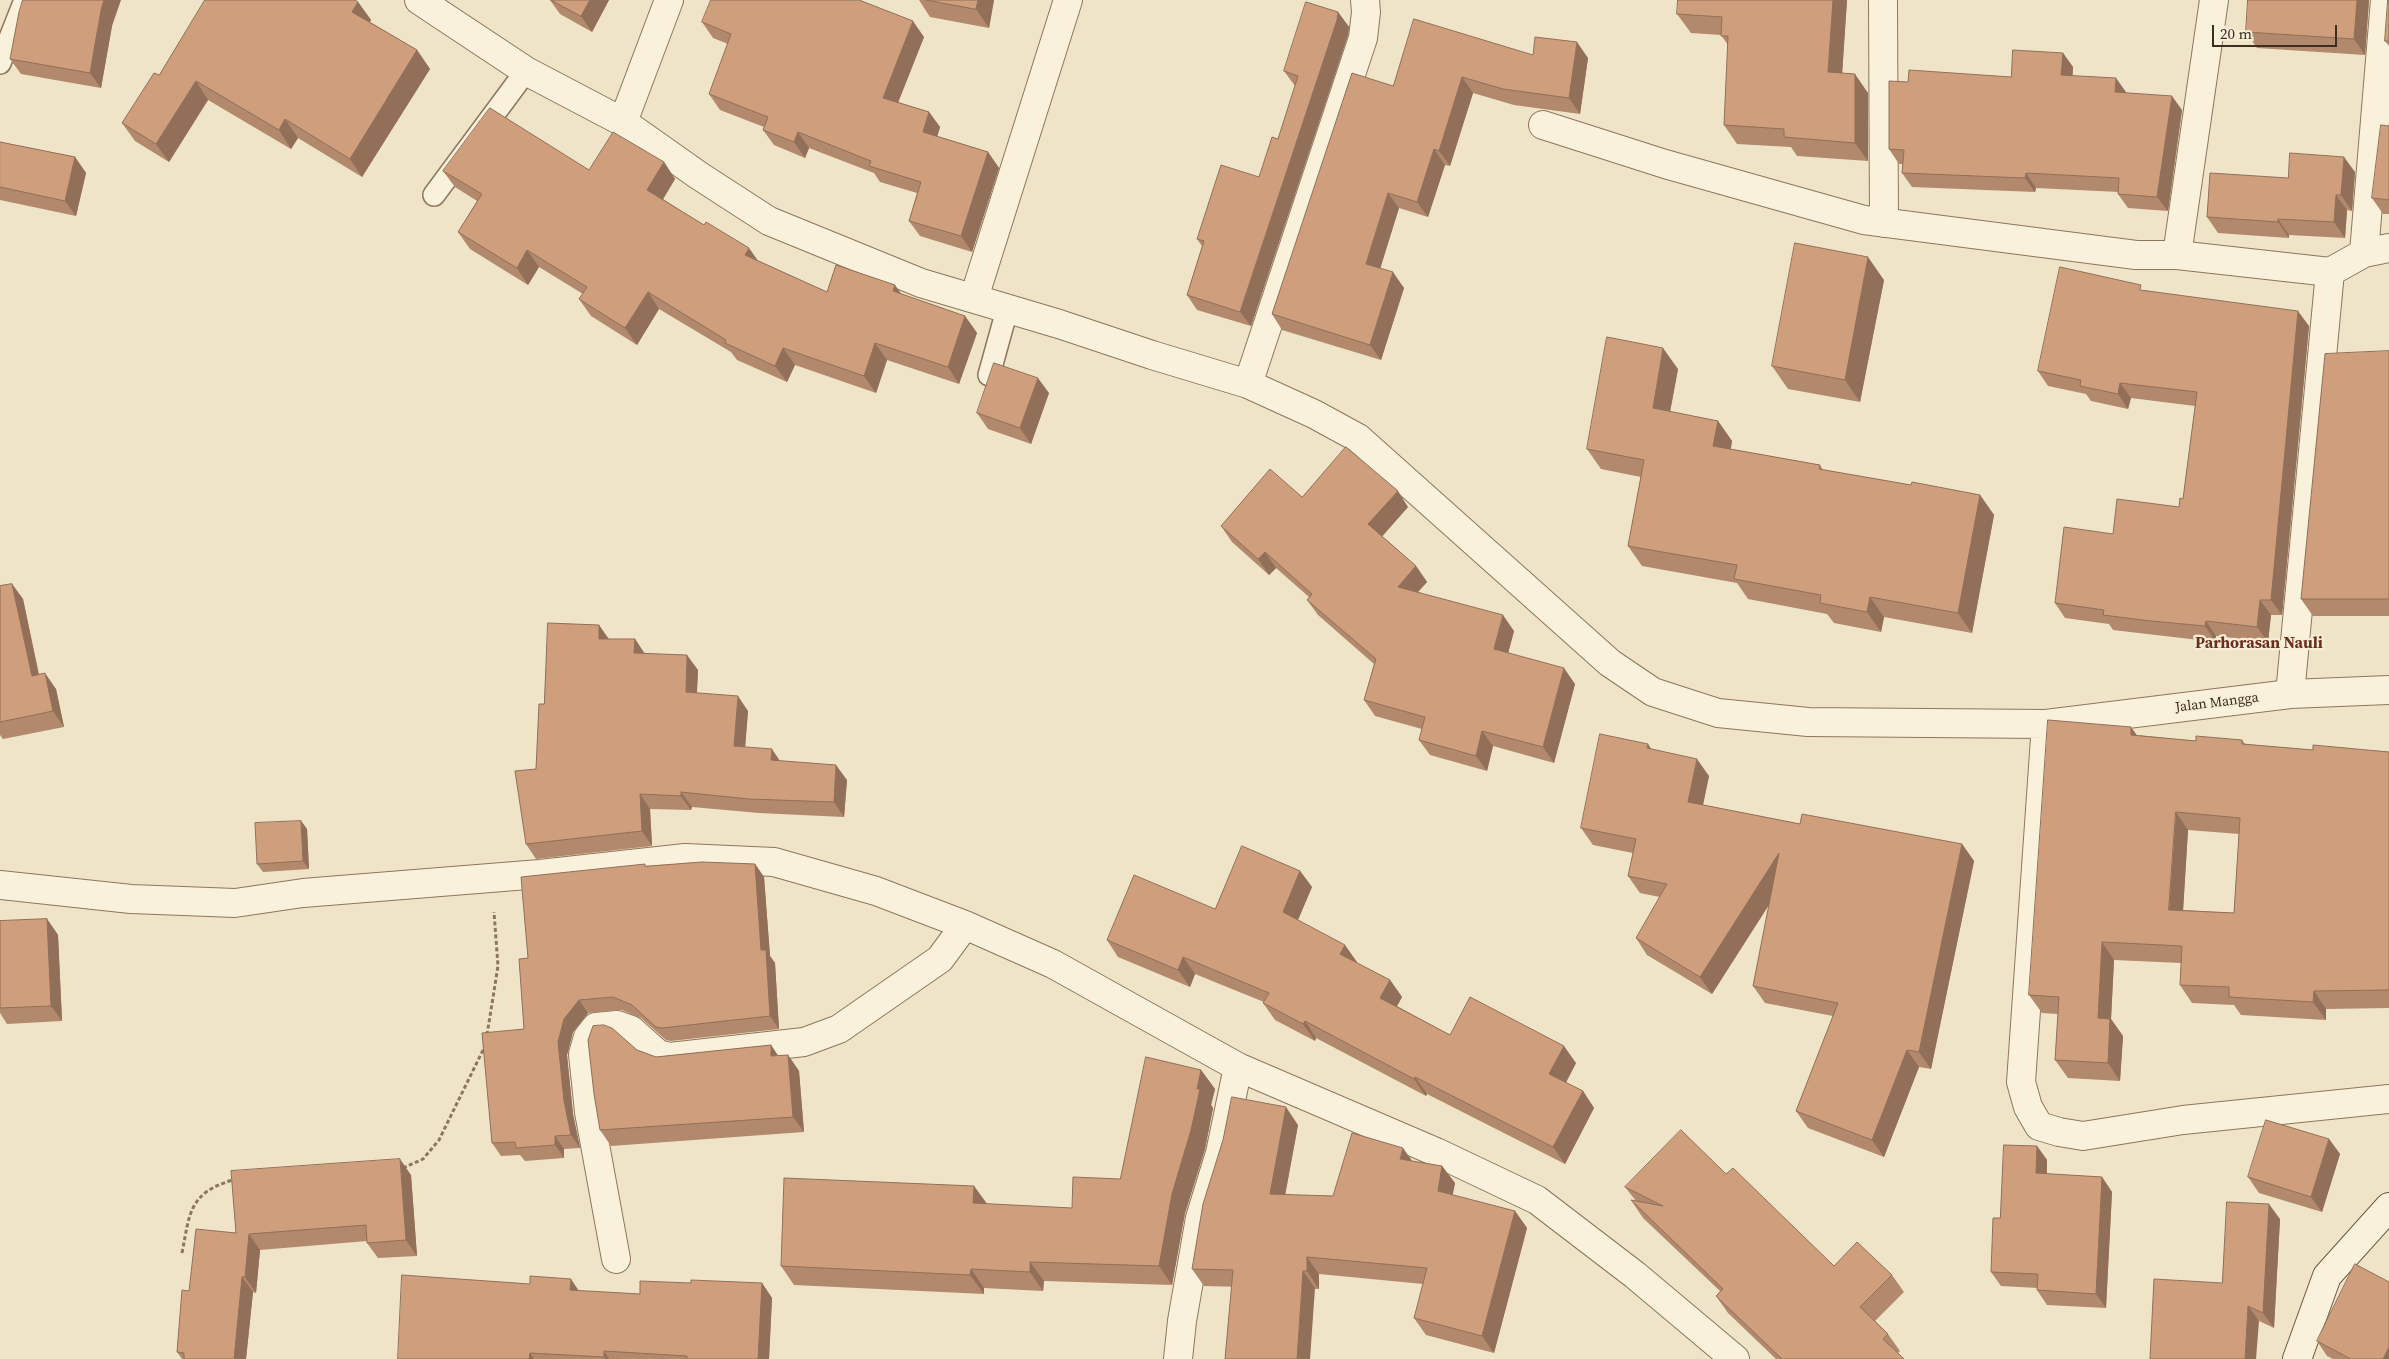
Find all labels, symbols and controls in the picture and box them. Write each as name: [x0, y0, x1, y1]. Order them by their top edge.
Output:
scale bar: [2214, 15, 2339, 47]
text: 20 m: [2220, 23, 2252, 44]
district label: Parhorasan Nauli: [2195, 634, 2323, 654]
street label: Jalan Mangga: [2174, 690, 2260, 716]

